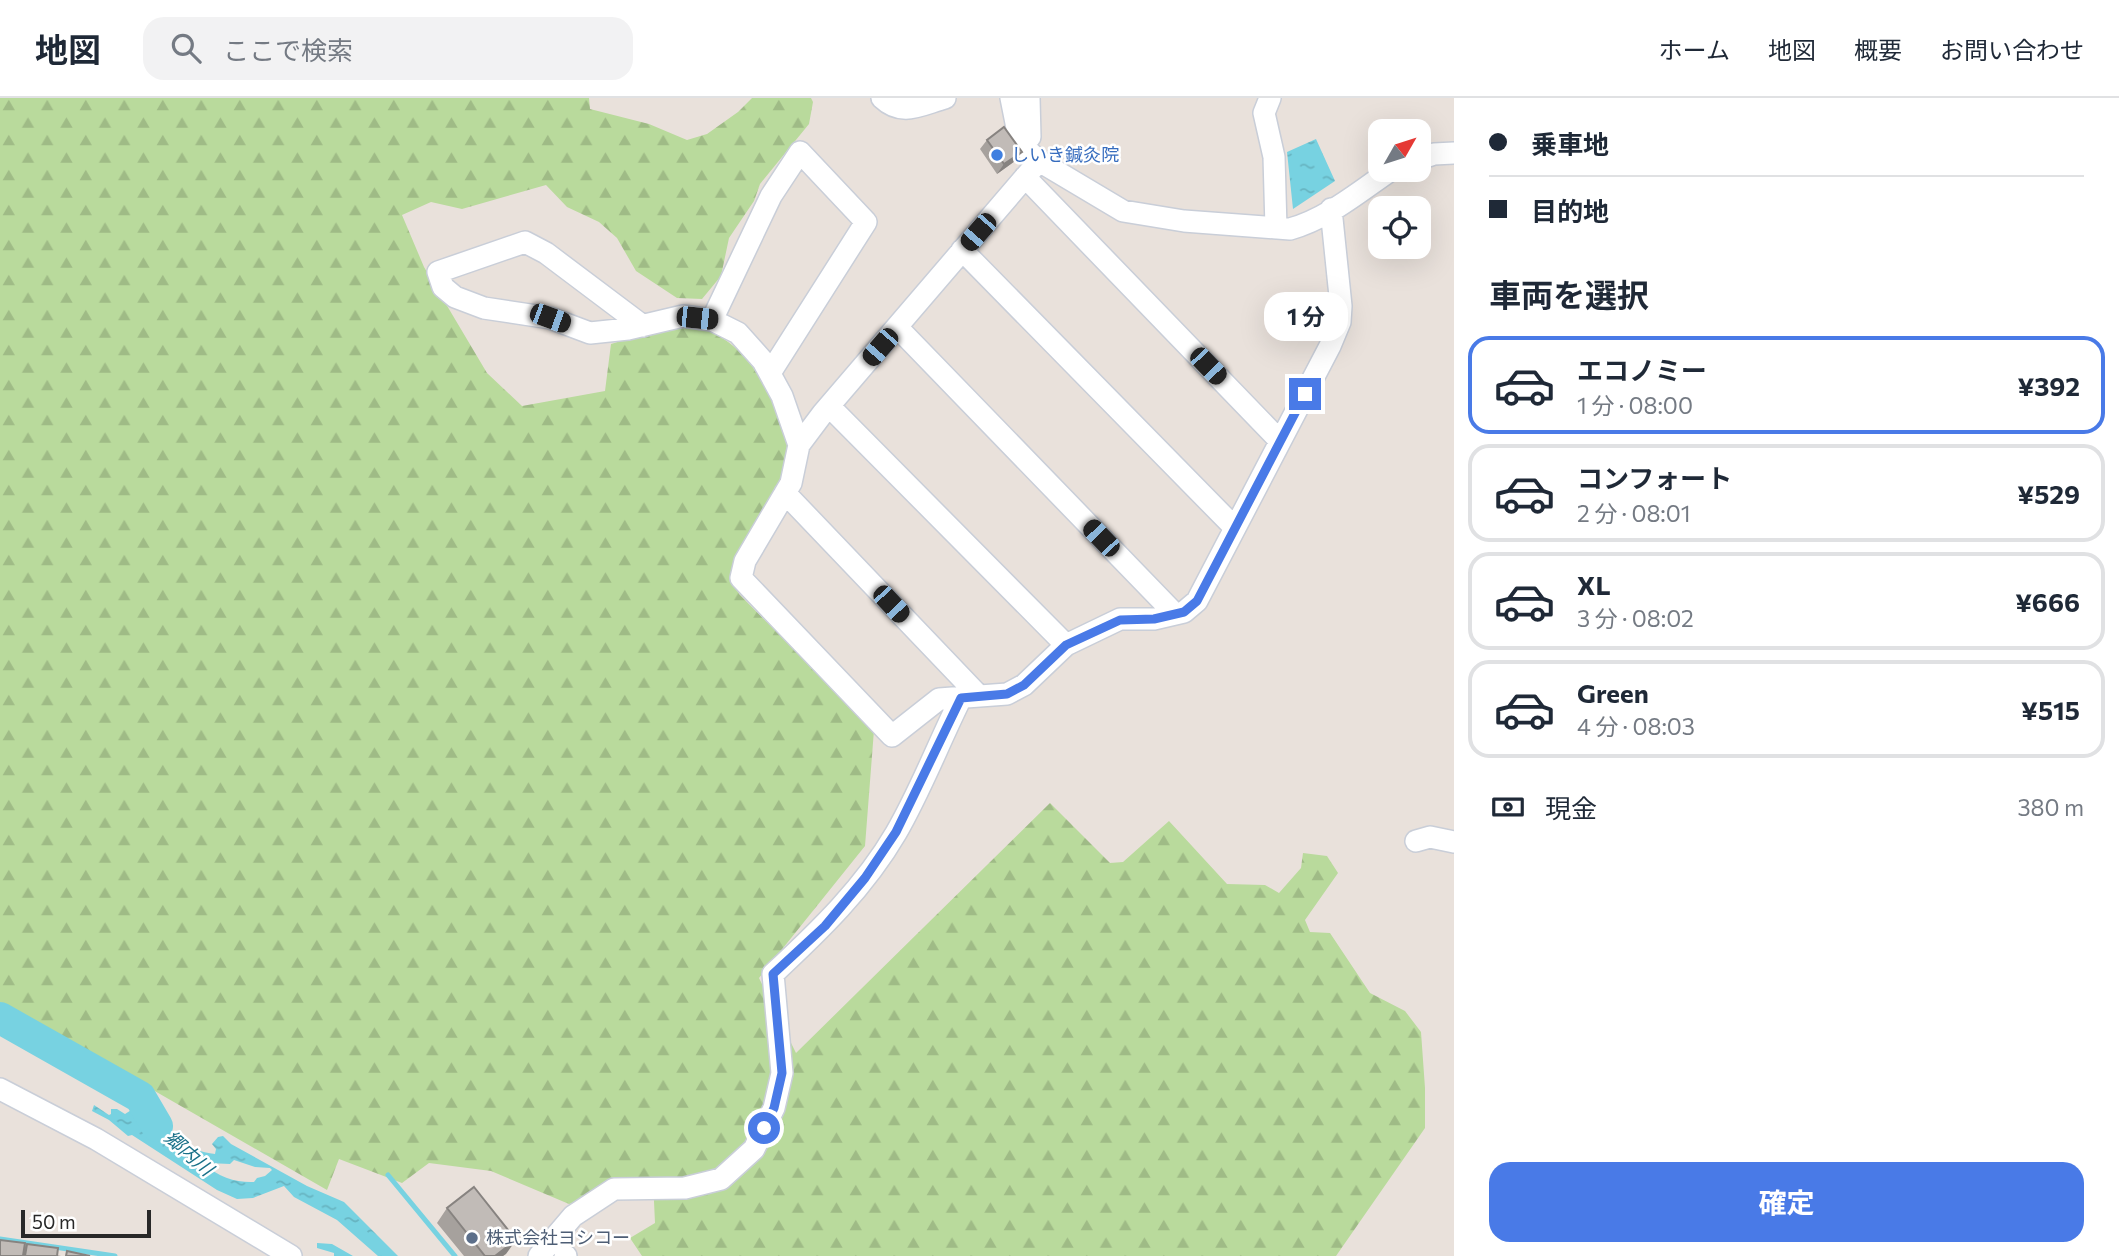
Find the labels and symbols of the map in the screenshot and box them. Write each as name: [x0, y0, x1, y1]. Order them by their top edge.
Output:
north arrow: [1368, 119, 1432, 182]
place label: しいき鍼灸院: [1011, 143, 1119, 165]
marker: しいき鍼灸院: [989, 147, 1005, 163]
car: [957, 209, 1000, 255]
callout: 1 分: [1263, 292, 1347, 342]
car: [527, 301, 574, 335]
car: [676, 305, 719, 331]
car: [859, 324, 902, 370]
car: [1186, 344, 1231, 388]
route end: [1289, 378, 1321, 410]
car: [1079, 516, 1124, 560]
car: [869, 581, 914, 627]
route start: [748, 1112, 780, 1144]
water label: 郷内川: [160, 1125, 220, 1181]
scale bar: [21, 1207, 150, 1239]
place label: 株式会社ヨシコー: [486, 1226, 630, 1248]
marker: 株式会社ヨシコー: [464, 1230, 480, 1246]

